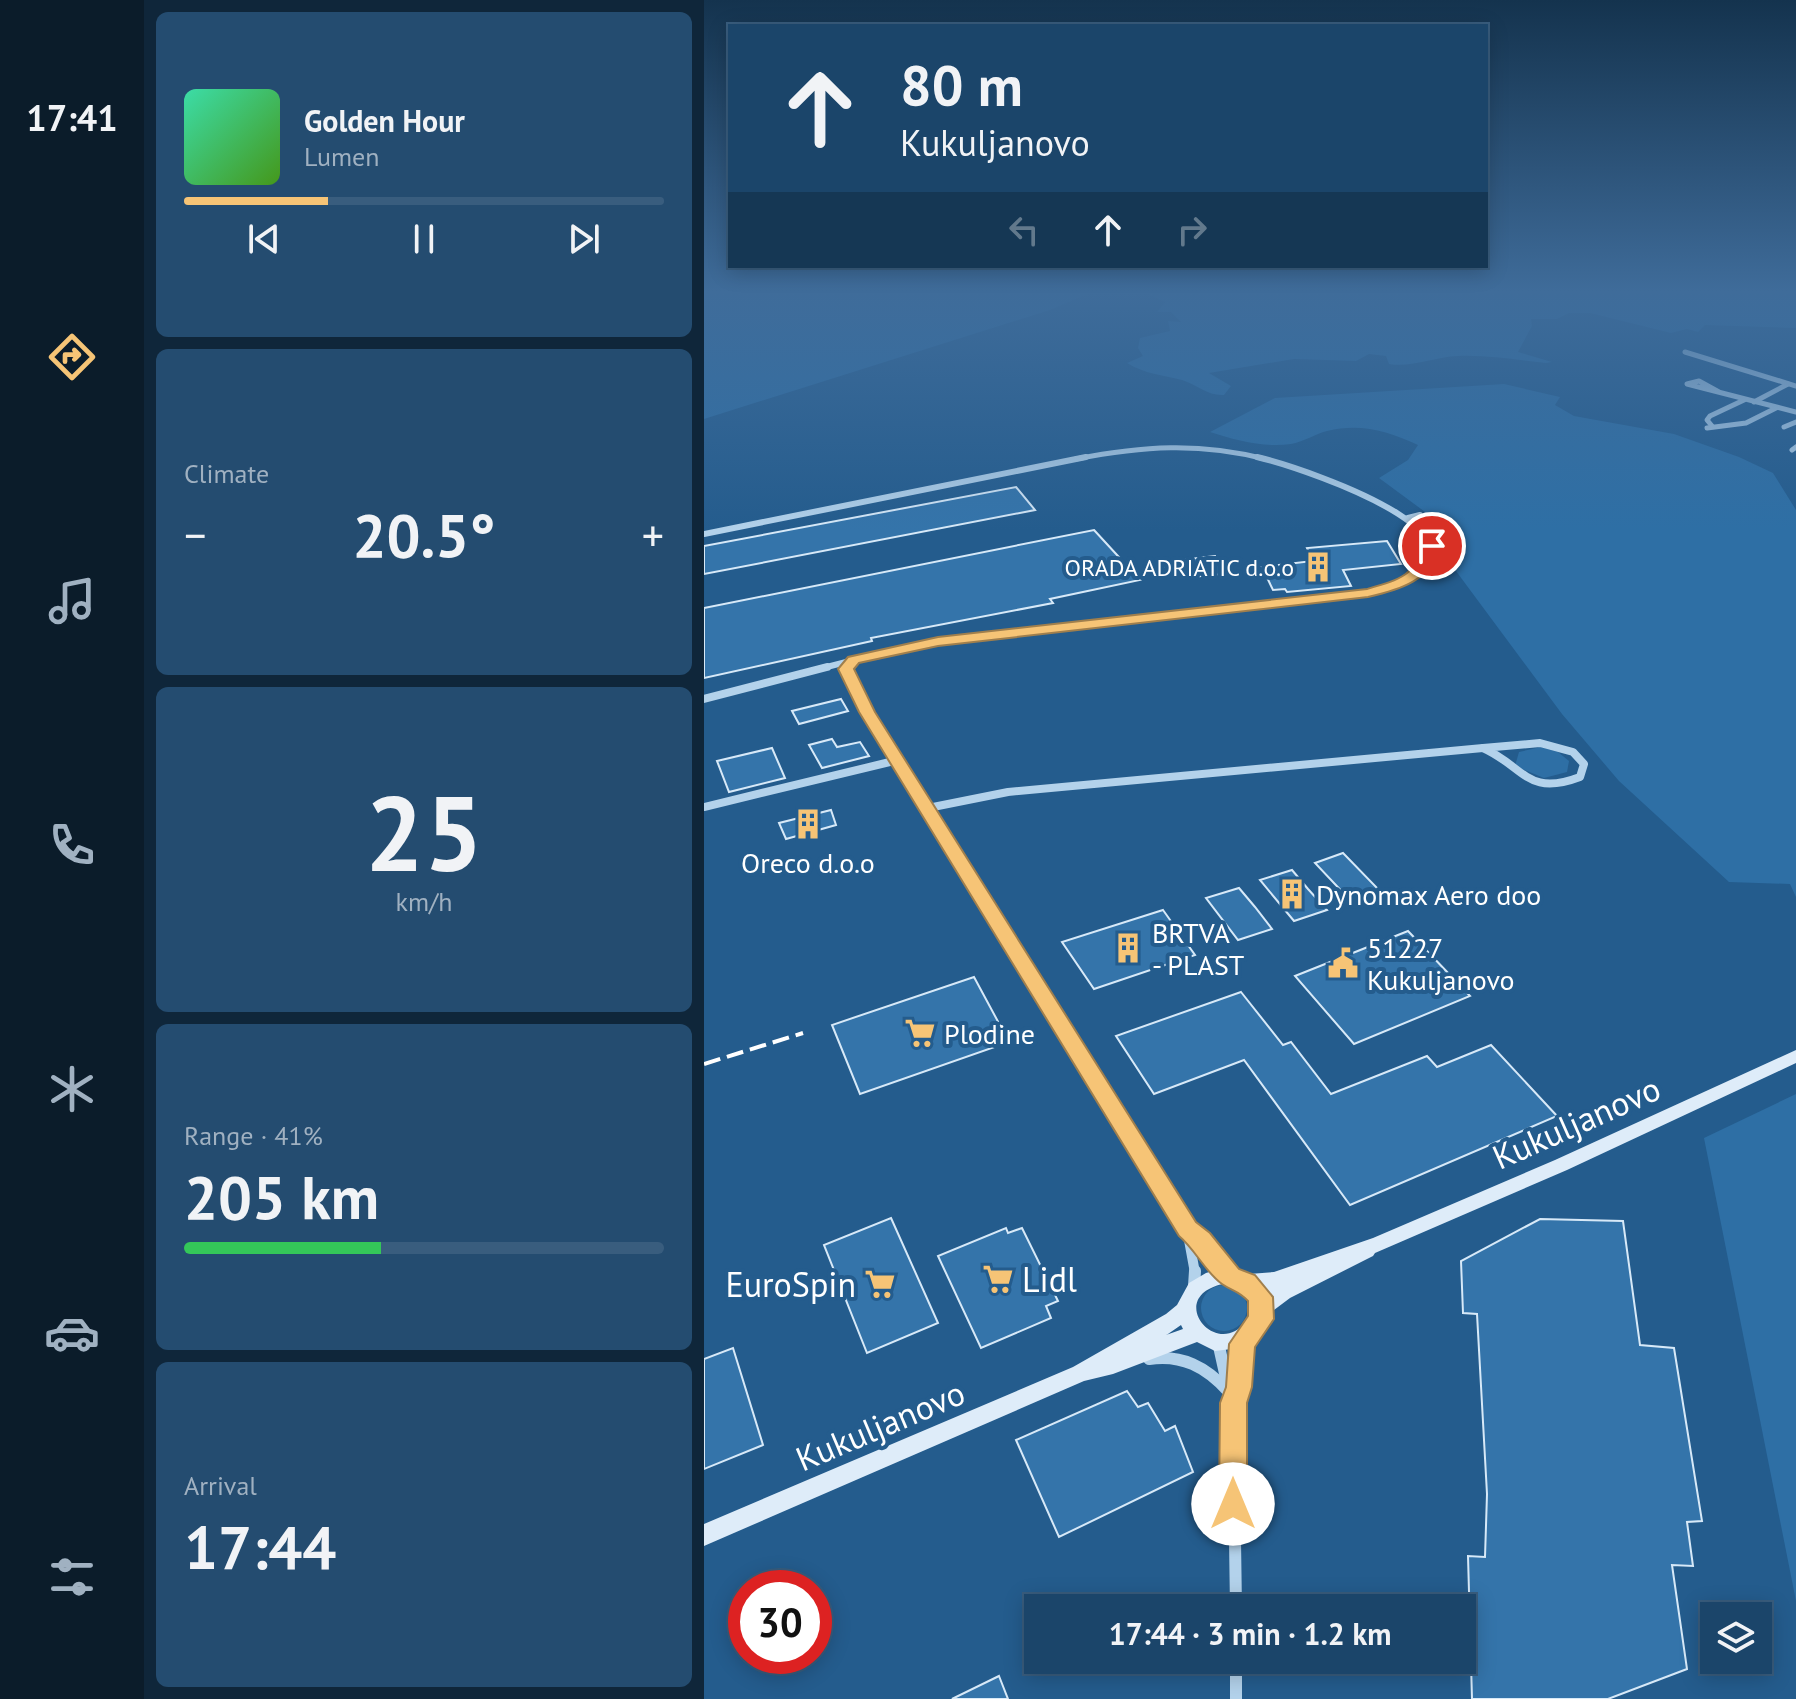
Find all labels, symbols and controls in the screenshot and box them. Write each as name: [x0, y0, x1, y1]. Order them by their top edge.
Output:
text: 80 m: [900, 49, 1023, 121]
icon: ahead: [768, 56, 872, 160]
text: 17:41: [26, 94, 118, 141]
text: Golden Hour: [304, 101, 465, 140]
text: Kukuljanovo: [900, 119, 1090, 166]
text: Lumen: [304, 140, 379, 173]
icon: left: [1002, 208, 1046, 252]
icon: ahead: [1086, 208, 1130, 252]
icon: right: [1170, 208, 1214, 252]
icon: previous: [242, 217, 286, 261]
icon: pause: [402, 217, 446, 261]
icon: next: [562, 217, 606, 261]
icon: directions: [44, 329, 100, 385]
text: Climate: [184, 457, 269, 490]
text: 20.5°: [352, 496, 496, 574]
text: −: [184, 506, 206, 563]
text: +: [642, 506, 664, 563]
pin: [1398, 512, 1466, 580]
icon: arrive: [1410, 524, 1454, 568]
building icon: ORADA ADRIATIC d.o.o: [1301, 550, 1335, 584]
place label: ORADA ADRIATIC d.o.o: [1065, 552, 1294, 583]
icon: music: [44, 573, 100, 629]
text: 25: [365, 765, 483, 900]
building icon: Oreco d.o.o: [791, 807, 825, 841]
icon: phone: [44, 817, 100, 873]
place label: Oreco d.o.o: [741, 844, 875, 881]
place label: Dynomax Aero doo: [1316, 876, 1541, 913]
building icon: Dynomax Aero doo: [1275, 877, 1309, 911]
text: km/h: [396, 885, 453, 918]
place label: BRTVA - PLAST: [1152, 914, 1245, 983]
place label: 51227 Kukuljanovo: [1367, 929, 1515, 998]
building icon: BRTVA - PLAST: [1111, 931, 1145, 965]
public building icon: 51227 Kukuljanovo: [1326, 946, 1360, 980]
place label: Plodine: [944, 1015, 1035, 1052]
supermarket icon: Plodine: [903, 1016, 937, 1050]
icon: climate: [44, 1061, 100, 1117]
street label: Kukuljanovo: [1485, 1065, 1667, 1179]
text: Range · 41%: [184, 1119, 323, 1152]
text: 205 km: [184, 1158, 379, 1236]
place label: Lidl: [1022, 1257, 1077, 1301]
place label: EuroSpin: [726, 1262, 856, 1306]
supermarket icon: Lidl: [981, 1262, 1015, 1296]
supermarket icon: EuroSpin: [863, 1267, 897, 1301]
icon: car: [44, 1305, 100, 1361]
street label: Kukuljanovo: [789, 1370, 971, 1480]
position arrow: [1191, 1462, 1275, 1546]
text: Arrival: [184, 1469, 257, 1502]
text: 17:44: [184, 1508, 336, 1586]
icon: filters: [44, 1549, 100, 1605]
speed limit sign: 30: [728, 1570, 832, 1674]
map controls: [1700, 1602, 1772, 1674]
button: layers: [1700, 1602, 1772, 1674]
text: 17:44 · 3 min · 1.2 km: [1109, 1614, 1391, 1653]

